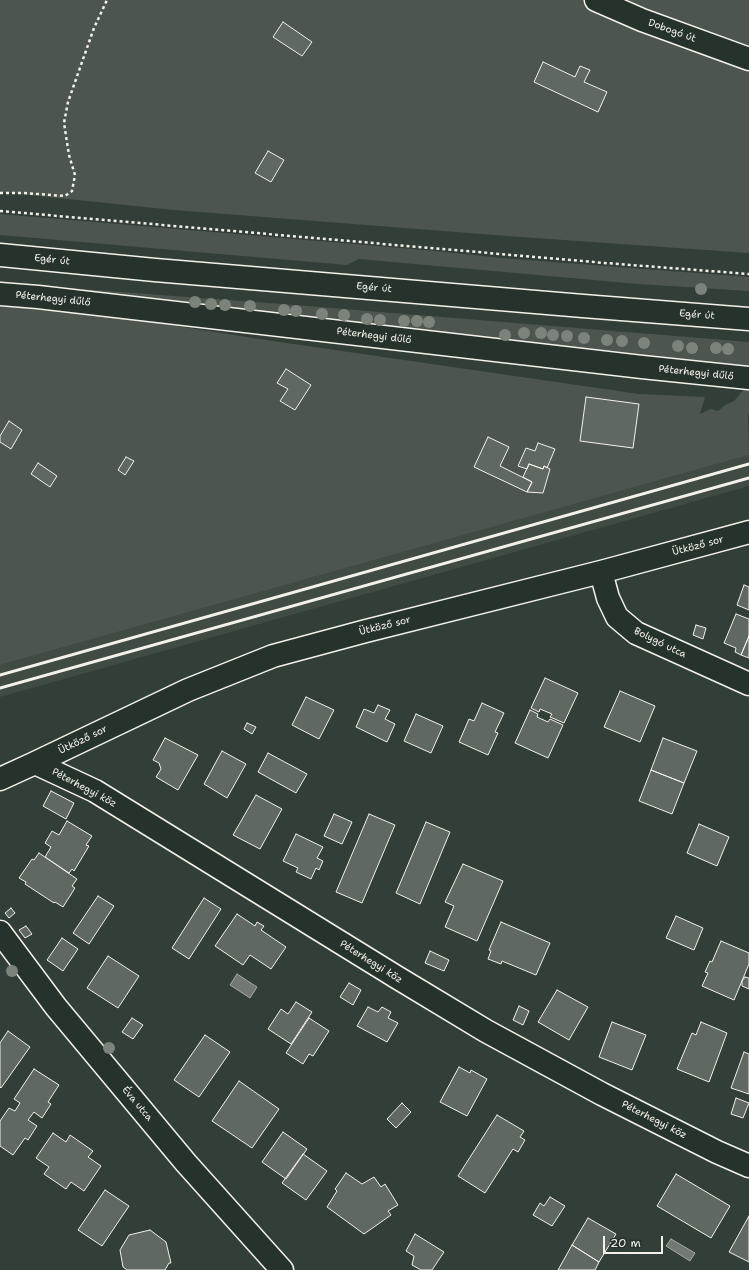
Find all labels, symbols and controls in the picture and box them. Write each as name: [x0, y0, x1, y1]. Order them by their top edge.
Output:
street label: Dobogó út: [646, 17, 698, 45]
street label: Egér út: [34, 252, 70, 268]
street label: Egér út: [356, 280, 392, 296]
street label: Péterhegyi dűlő: [15, 289, 91, 309]
street label: Egér út: [679, 308, 715, 322]
street label: Péterhegyi dűlő: [336, 325, 412, 347]
street label: Péterhegyi dűlő: [658, 363, 734, 383]
street label: Ütköző sor: [671, 533, 725, 559]
street label: Ütköző sor: [358, 614, 412, 638]
street label: Bolygó utca: [632, 625, 688, 661]
street label: Ütköző sor: [57, 723, 109, 757]
street label: Péterhegyi köz: [50, 766, 118, 810]
street label: Péterhegyi köz: [337, 938, 405, 986]
street label: Éva utca: [119, 1084, 155, 1124]
street label: Péterhegyi köz: [619, 1098, 689, 1142]
scale bar: [605, 1228, 665, 1254]
text: 20 m: [610, 1235, 641, 1251]

